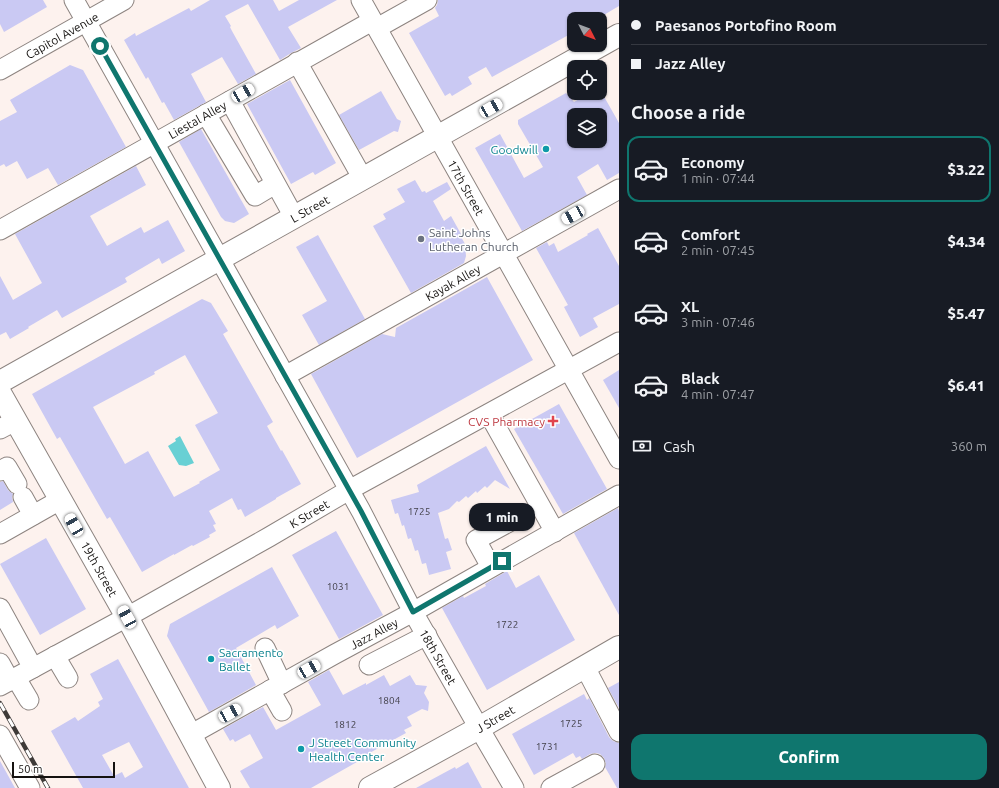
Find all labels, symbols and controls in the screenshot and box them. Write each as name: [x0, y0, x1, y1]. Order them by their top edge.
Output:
street label: Capitol Avenue: [23, 9, 101, 61]
north arrow: [567, 12, 607, 52]
map controls: [567, 12, 607, 148]
text: Paesanos Portofino Room: [655, 17, 837, 34]
route start: [91, 37, 109, 55]
text: Jazz Alley: [655, 55, 725, 72]
button: locate: [567, 60, 607, 100]
car: [230, 82, 256, 104]
car: [478, 97, 504, 119]
street label: Liestal Alley: [166, 98, 228, 141]
text: Choose a ride: [631, 102, 745, 122]
button: layers: [567, 108, 607, 148]
place label: Goodwill: [490, 143, 538, 156]
marker: Goodwill: [541, 144, 551, 154]
icon: car: [633, 151, 669, 187]
text: Economy: [681, 154, 745, 171]
street label: 17th Street: [446, 157, 487, 218]
text: $3.22: [947, 161, 985, 178]
text: 1 min · 07:44: [681, 171, 755, 185]
street label: L Street: [288, 192, 332, 224]
car: [560, 204, 586, 226]
icon: car: [633, 223, 669, 259]
place label: Saint Johns Lutheran Church: [429, 226, 519, 253]
text: Comfort: [681, 226, 740, 243]
text: $4.34: [947, 233, 985, 250]
marker: Saint Johns Lutheran Church: [416, 234, 426, 244]
text: 2 min · 07:45: [681, 243, 755, 257]
street label: Kayak Alley: [423, 262, 482, 303]
icon: car: [633, 295, 669, 331]
text: XL: [681, 298, 699, 315]
text: $5.47: [947, 305, 985, 322]
text: 3 min · 07:46: [681, 315, 755, 329]
icon: car: [633, 367, 669, 403]
text: Black: [681, 370, 720, 387]
text: $6.41: [947, 377, 985, 394]
text: 4 min · 07:47: [681, 387, 755, 401]
place label: CVS Pharmacy: [468, 415, 545, 428]
marker: CVS Pharmacy: [548, 416, 558, 426]
icon: cash: [631, 435, 653, 457]
text: Cash: [663, 438, 695, 455]
text: 360 m: [951, 439, 987, 453]
street label: K Street: [287, 497, 331, 530]
callout: 1 min: [469, 503, 535, 531]
house number: 1725: [408, 506, 430, 517]
text: 1 min: [485, 510, 519, 524]
car: [63, 512, 85, 538]
street label: 19th Street: [79, 539, 121, 599]
route end: [493, 552, 511, 570]
house number: 1031: [327, 581, 349, 592]
car: [116, 604, 138, 630]
street label: Jazz Alley: [347, 615, 400, 651]
house number: 1722: [496, 619, 518, 630]
street label: 18th Street: [418, 627, 459, 687]
place label: Sacramento Ballet: [219, 646, 283, 673]
marker: Sacramento Ballet: [206, 654, 216, 664]
car: [296, 658, 322, 680]
house number: 1804: [378, 695, 401, 706]
car: [217, 702, 243, 724]
street label: J Street: [474, 702, 517, 735]
house number: 1725: [560, 718, 582, 729]
house number: 1812: [334, 719, 356, 730]
button: Confirm: [631, 734, 987, 780]
place label: J Street Community Health Center: [309, 736, 416, 763]
house number: 1731: [536, 741, 558, 752]
marker: J Street Community Health Center: [296, 744, 306, 754]
scale bar: [12, 760, 115, 779]
text: 50 m: [18, 763, 42, 775]

